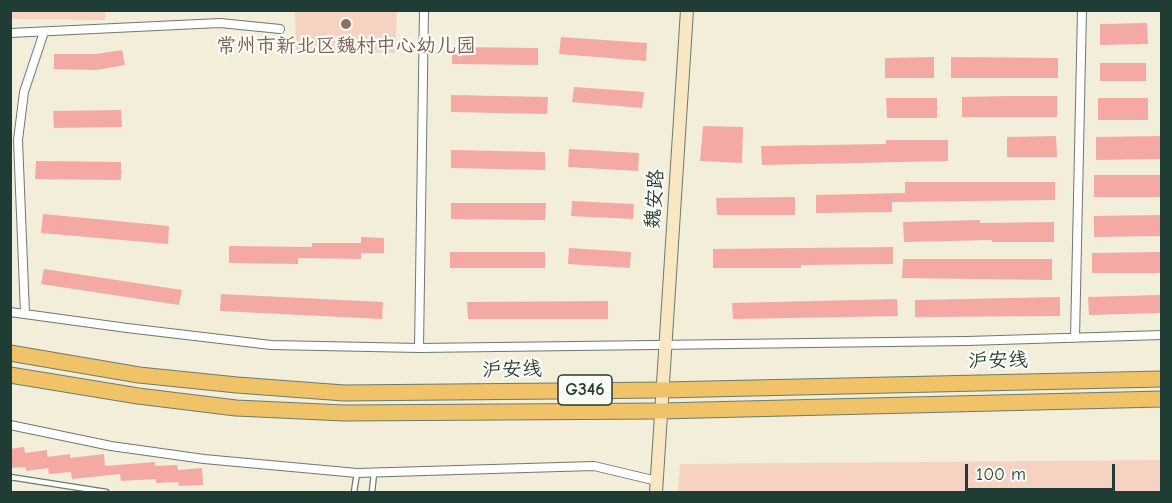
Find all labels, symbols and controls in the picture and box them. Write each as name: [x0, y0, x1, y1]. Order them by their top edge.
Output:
marker: 常州市新北区魏村中心幼儿园: [339, 17, 353, 31]
place label: 常州市新北区魏村中心幼儿园: [216, 34, 476, 58]
street label: 魏安路: [641, 168, 669, 230]
street label: 沪安线: [968, 348, 1028, 374]
street label: 沪安线: [482, 357, 542, 383]
road number: G346: [558, 375, 612, 405]
scale bar: [968, 452, 1118, 490]
text: 100 m: [976, 464, 1026, 485]

